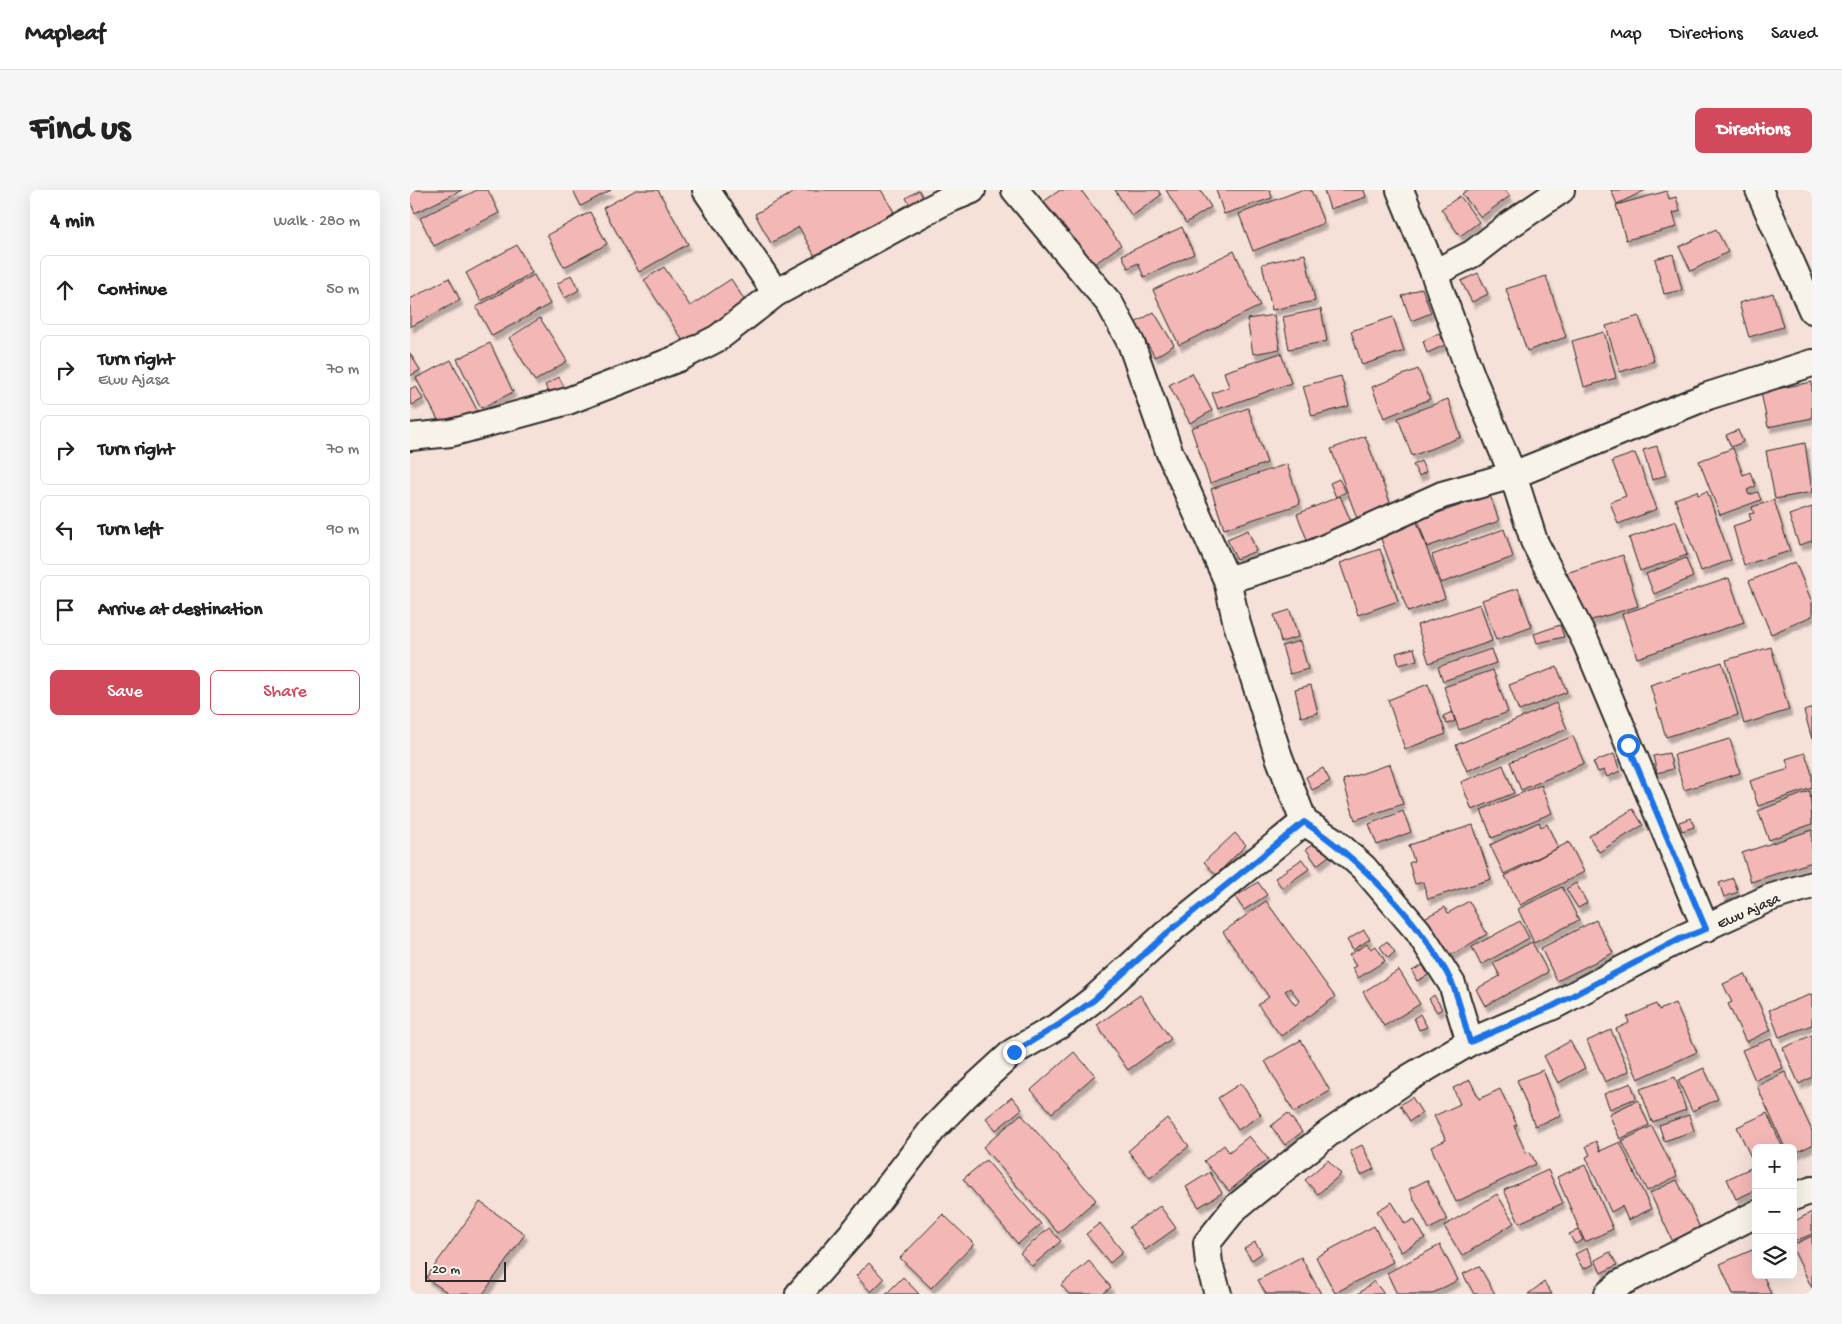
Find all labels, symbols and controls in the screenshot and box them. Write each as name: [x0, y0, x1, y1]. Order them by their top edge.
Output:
text: Mapleaf: [25, 20, 105, 49]
text: Map: [1610, 24, 1642, 45]
text: Directions: [1670, 24, 1743, 45]
text: Saved: [1771, 24, 1817, 45]
button: Directions: [1695, 108, 1812, 153]
text: Find us: [30, 110, 130, 151]
text: 4 min: [50, 210, 94, 235]
text: Walk · 280 m: [273, 213, 360, 232]
icon: ahead: [51, 276, 79, 304]
text: Continue: [98, 279, 167, 302]
text: 50 m: [326, 281, 359, 300]
text: Turn right: [98, 349, 174, 372]
icon: right: [51, 356, 79, 384]
text: 70 m: [326, 361, 359, 380]
text: Ewu Ajasa: [98, 372, 169, 391]
icon: right: [51, 436, 79, 464]
text: Turn right: [98, 439, 174, 462]
text: 70 m: [326, 441, 359, 460]
icon: left: [51, 516, 79, 544]
text: Turn left: [98, 519, 162, 542]
text: 90 m: [327, 521, 359, 540]
icon: arrive: [51, 596, 79, 624]
text: Arrive at destination: [98, 599, 262, 622]
button: Save: [50, 670, 200, 715]
button: Share: [210, 670, 360, 715]
route start: [1617, 734, 1640, 757]
street label: Ewu Ajasa: [1715, 890, 1784, 934]
route end: [1003, 1041, 1026, 1064]
map controls: [1752, 1144, 1797, 1279]
button: +: [1752, 1144, 1797, 1189]
button: −: [1752, 1189, 1797, 1234]
button: layers: [1752, 1234, 1797, 1279]
scale bar: [425, 1259, 506, 1282]
text: 20 m: [432, 1262, 460, 1279]

